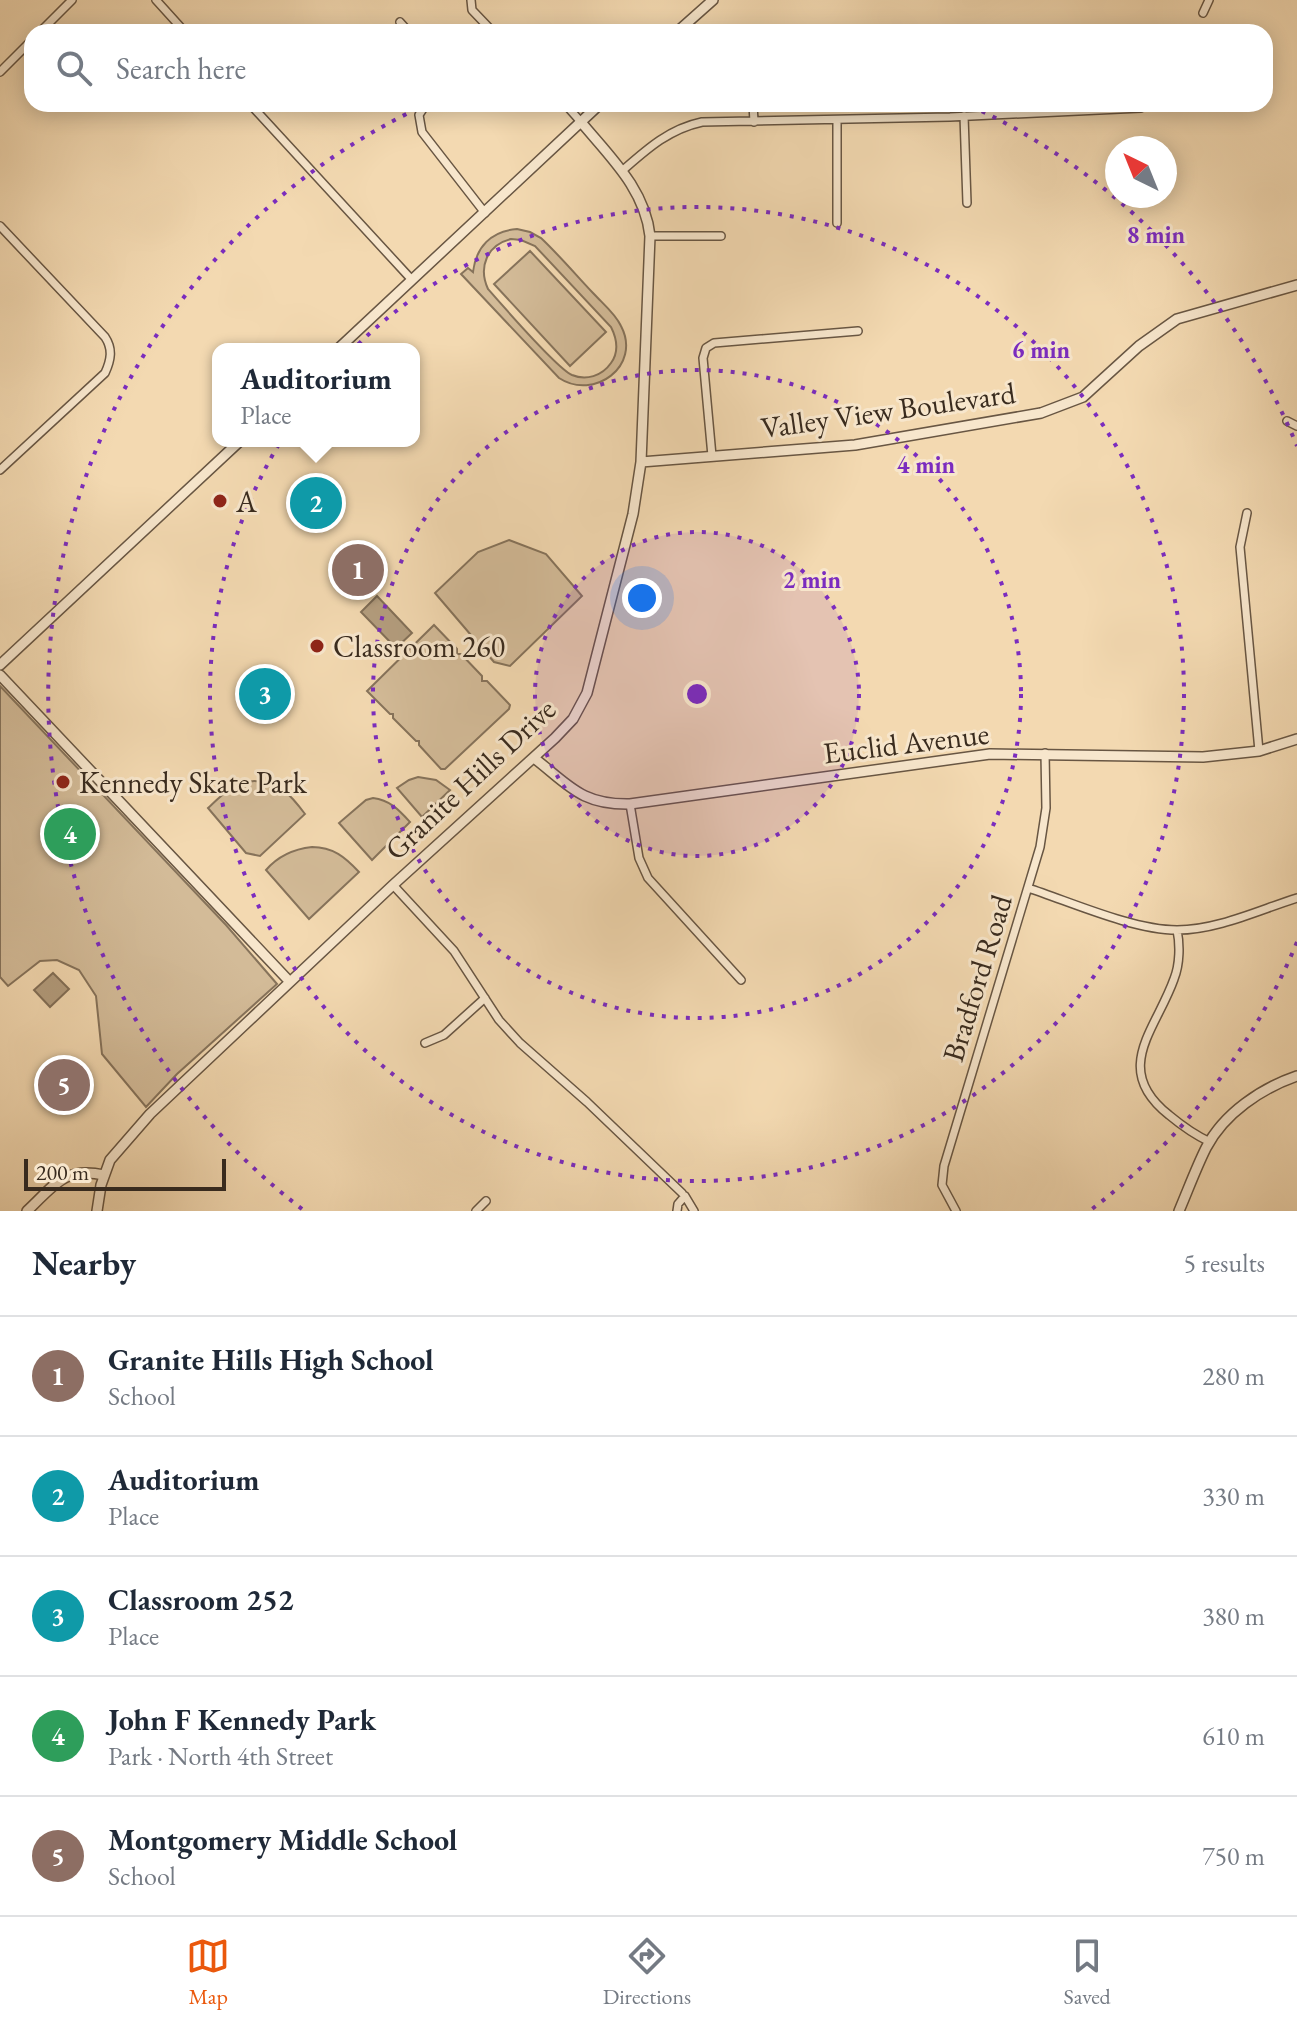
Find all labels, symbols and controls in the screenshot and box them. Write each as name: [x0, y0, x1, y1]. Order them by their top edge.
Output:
search box: [24, 24, 1273, 112]
icon: search: [52, 46, 96, 90]
text: Search here: [116, 49, 246, 88]
north arrow: [1105, 136, 1177, 208]
text: 8 min: [1127, 219, 1186, 250]
text: 6 min: [1012, 334, 1071, 365]
popup: [212, 343, 420, 447]
text: Auditorium: [240, 359, 392, 398]
street label: Valley View Boulevard: [758, 373, 1019, 447]
text: Place: [240, 398, 291, 432]
text: 4 min: [897, 449, 956, 480]
pin: 2: [290, 473, 342, 533]
place label: A: [235, 482, 257, 521]
marker: A: [211, 492, 229, 510]
pin: 1: [332, 540, 384, 600]
text: 2 min: [783, 564, 842, 595]
your location: [622, 578, 662, 618]
place label: Classroom 260: [333, 627, 505, 666]
marker: Classroom 260: [308, 637, 326, 655]
pin: 3: [239, 664, 291, 724]
centre of rings: [683, 680, 711, 708]
street label: Granite Hills Drive: [376, 690, 564, 868]
street label: Euclid Avenue: [821, 713, 991, 773]
place label: Kennedy Skate Park: [79, 763, 308, 802]
marker: Kennedy Skate Park: [54, 773, 72, 791]
pin: 4: [44, 804, 96, 864]
street label: Bradford Road: [933, 889, 1021, 1066]
pin: 5: [38, 1055, 90, 1115]
scale bar: [24, 1155, 226, 1191]
text: 200 m: [36, 1158, 89, 1187]
text: Nearby: [32, 1241, 136, 1285]
text: 5 results: [1184, 1246, 1265, 1280]
text: Granite Hills High School: [108, 1340, 433, 1379]
text: 1: [51, 1359, 65, 1393]
text: 280 m: [1202, 1359, 1265, 1393]
text: School: [108, 1379, 176, 1413]
text: Auditorium: [108, 1460, 260, 1499]
text: 2: [51, 1479, 65, 1513]
text: 330 m: [1202, 1479, 1265, 1513]
text: Place: [108, 1499, 159, 1533]
text: Classroom 252: [108, 1580, 294, 1619]
text: 3: [51, 1599, 65, 1633]
text: 380 m: [1202, 1599, 1265, 1633]
text: Place: [108, 1619, 159, 1653]
text: John F Kennedy Park: [108, 1700, 376, 1739]
text: 4: [51, 1719, 65, 1753]
text: 610 m: [1202, 1719, 1265, 1753]
text: Park · North 4th Street: [108, 1739, 333, 1773]
text: Montgomery Middle School: [108, 1820, 457, 1859]
text: 5: [51, 1839, 65, 1873]
text: 750 m: [1202, 1839, 1265, 1873]
text: School: [108, 1859, 176, 1893]
tab: Map: [186, 1934, 230, 2011]
tab: Directions: [603, 1934, 691, 2011]
tab: Saved: [1064, 1934, 1111, 2011]

